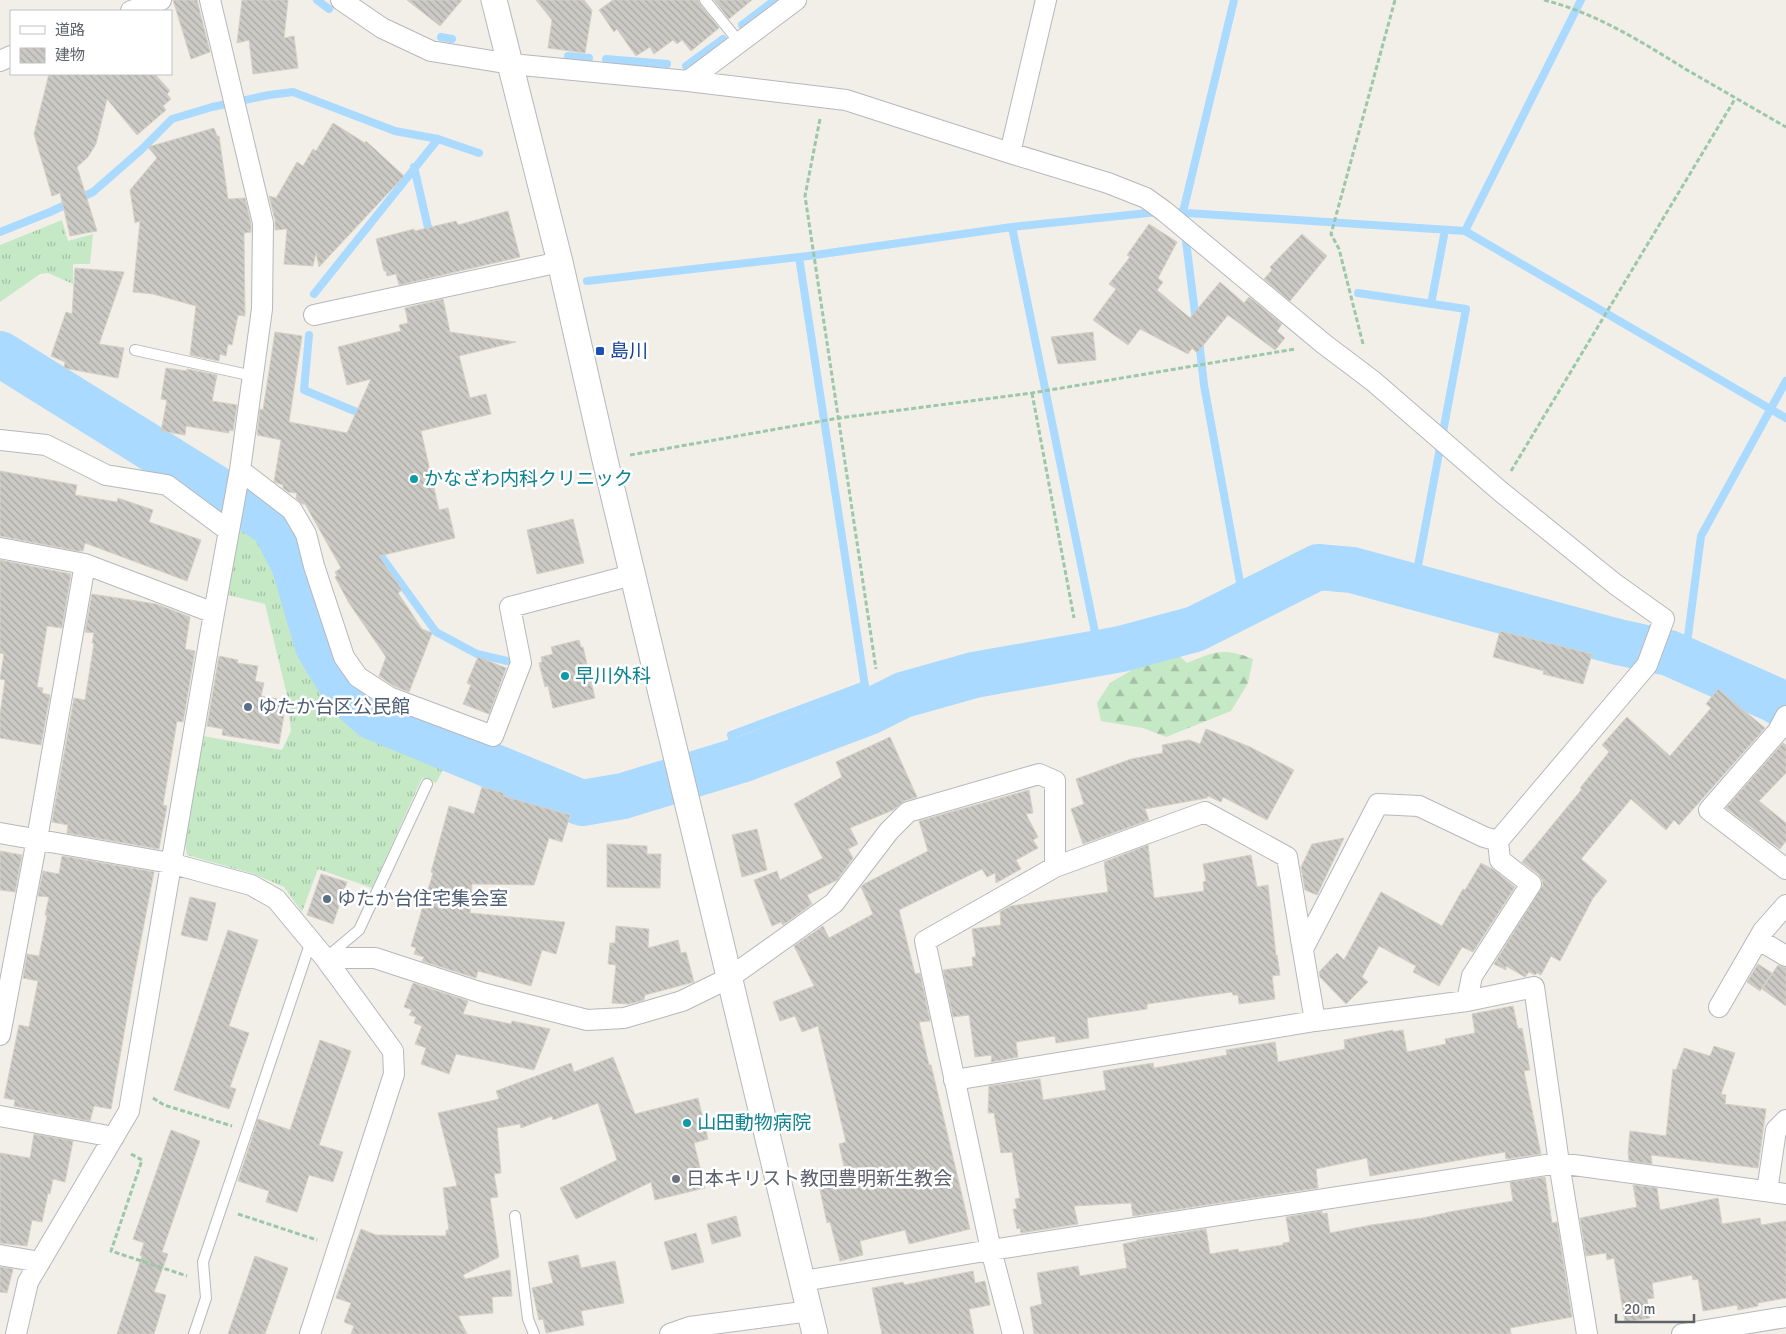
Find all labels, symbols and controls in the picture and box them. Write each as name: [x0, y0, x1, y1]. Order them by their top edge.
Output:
legend: [10, 10, 172, 75]
text: 道路: [55, 21, 85, 39]
text: 建物: [55, 46, 85, 64]
place label: 島川: [610, 339, 648, 363]
marker: 島川: [594, 345, 606, 357]
place label: かなざわ内科クリニック: [424, 467, 633, 491]
marker: かなざわ内科クリニック: [408, 473, 420, 485]
place label: 早川外科: [575, 664, 651, 688]
marker: 早川外科: [559, 670, 571, 682]
place label: ゆたか台区公民館: [258, 695, 410, 719]
marker: ゆたか台区公民館: [242, 701, 254, 713]
place label: ゆたか台住宅集会室: [337, 887, 508, 911]
marker: ゆたか台住宅集会室: [321, 893, 333, 905]
place label: 山田動物病院: [697, 1111, 811, 1135]
marker: 山田動物病院: [681, 1117, 693, 1129]
place label: 日本キリスト教団豊明新生教会: [686, 1167, 952, 1191]
marker: 日本キリスト教団豊明新生教会: [670, 1173, 682, 1185]
scale bar: [1616, 1292, 1694, 1324]
text: 20 m: [1624, 1300, 1655, 1318]

